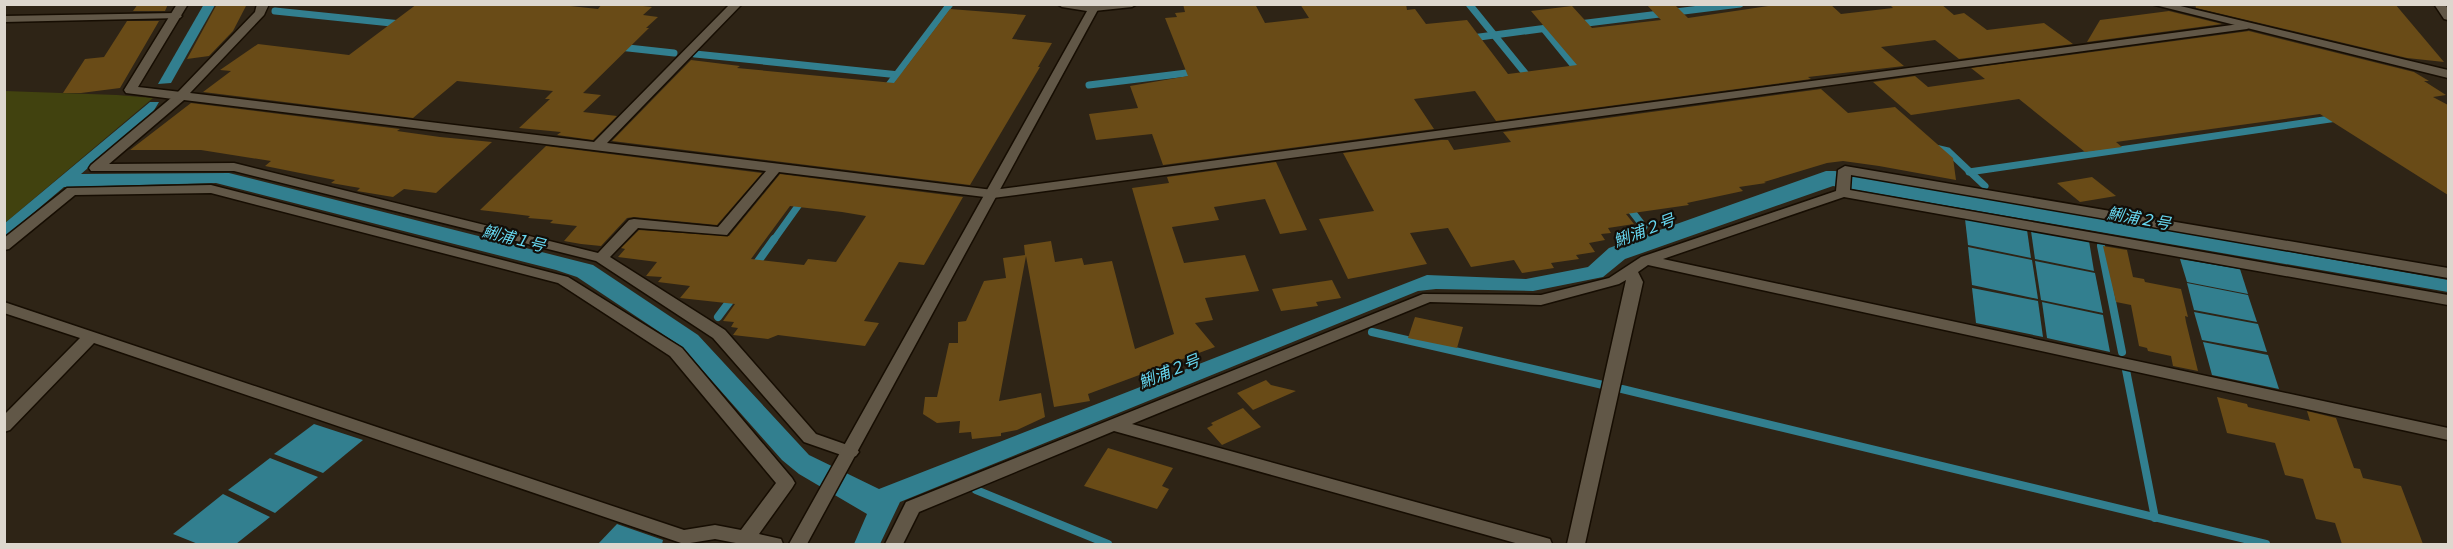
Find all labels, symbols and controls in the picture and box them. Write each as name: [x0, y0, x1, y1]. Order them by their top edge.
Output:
water label: 鯏浦２号: [2106, 203, 2173, 233]
water label: 鯏浦２号: [1611, 209, 1678, 250]
water label: 鯏浦１号: [481, 221, 548, 255]
water label: 鯏浦２号: [1136, 349, 1203, 391]

